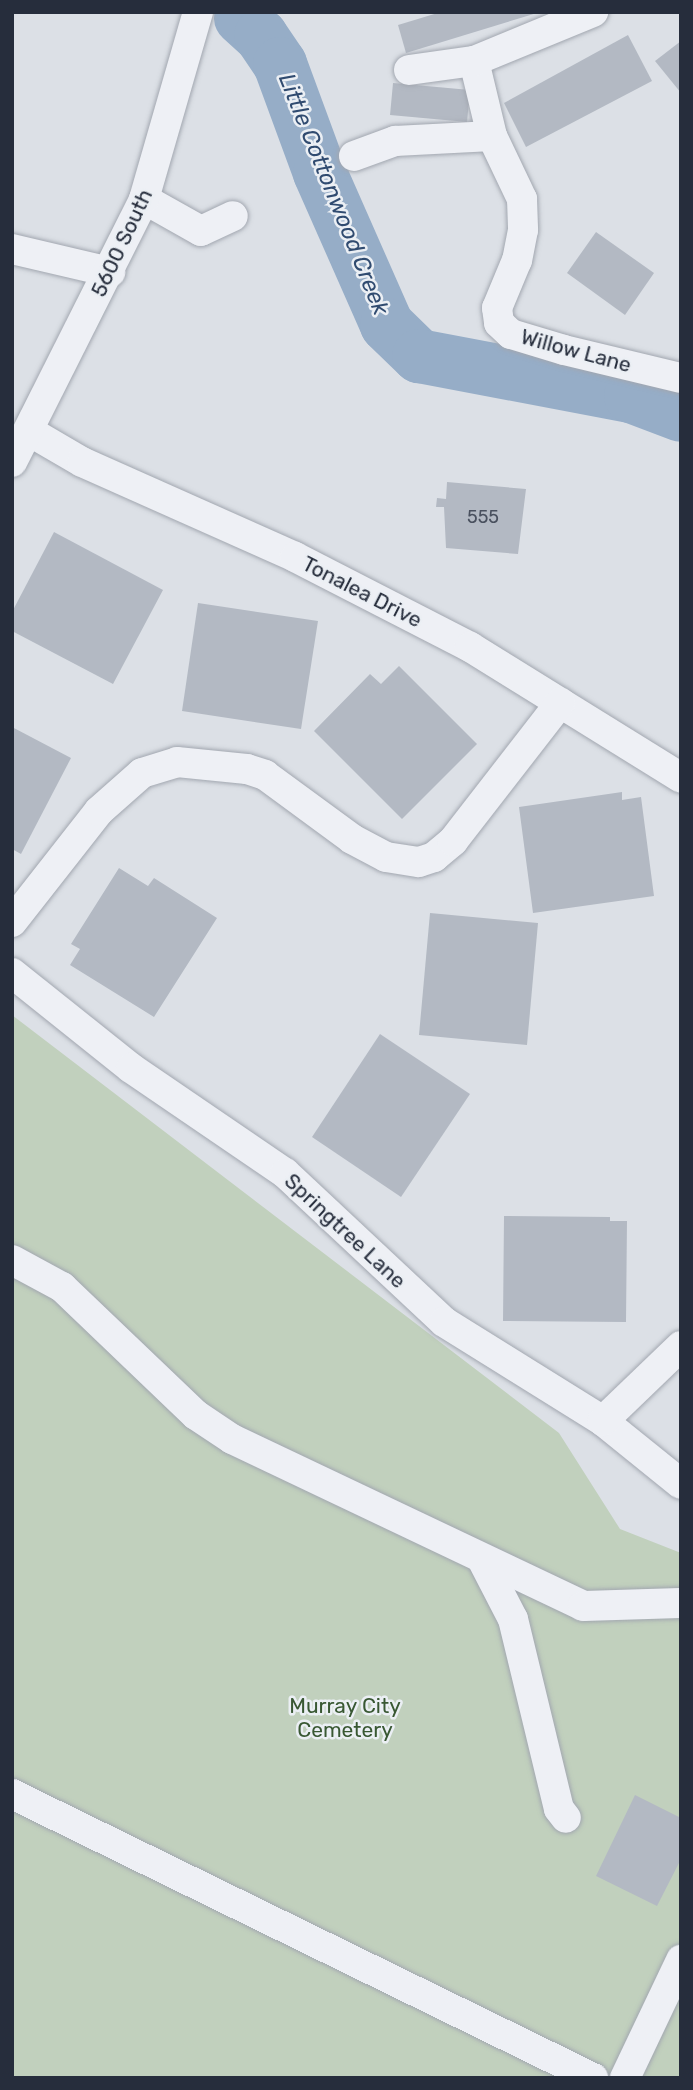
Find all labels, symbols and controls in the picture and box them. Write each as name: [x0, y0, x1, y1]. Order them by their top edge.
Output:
water label: Little Cottonwood Creek: [273, 69, 395, 319]
street label: 5600 South: [86, 185, 158, 301]
street label: Willow Lane: [518, 324, 634, 378]
house number: 555: [467, 506, 499, 528]
street label: Tonalea Drive: [298, 551, 426, 633]
street label: Springtree Lane: [279, 1168, 411, 1294]
park label: Murray City Cemetery: [289, 1693, 401, 1743]

